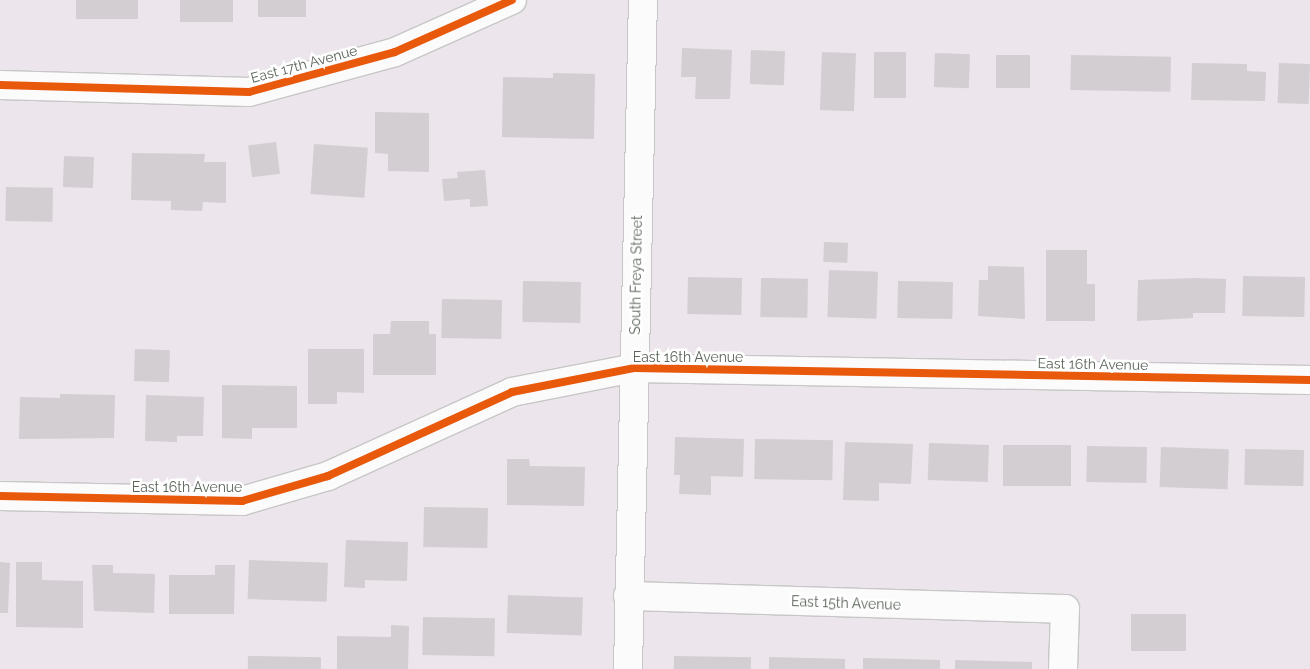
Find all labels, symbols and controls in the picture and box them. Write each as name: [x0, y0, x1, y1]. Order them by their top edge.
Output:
street label: East 17th Avenue: [249, 42, 359, 86]
street label: South Freya Street: [627, 215, 645, 335]
street label: East 16th Avenue: [632, 349, 744, 365]
street label: East 16th Avenue: [1037, 355, 1149, 373]
street label: East 16th Avenue: [131, 479, 243, 495]
street label: East 15th Avenue: [791, 593, 901, 613]

